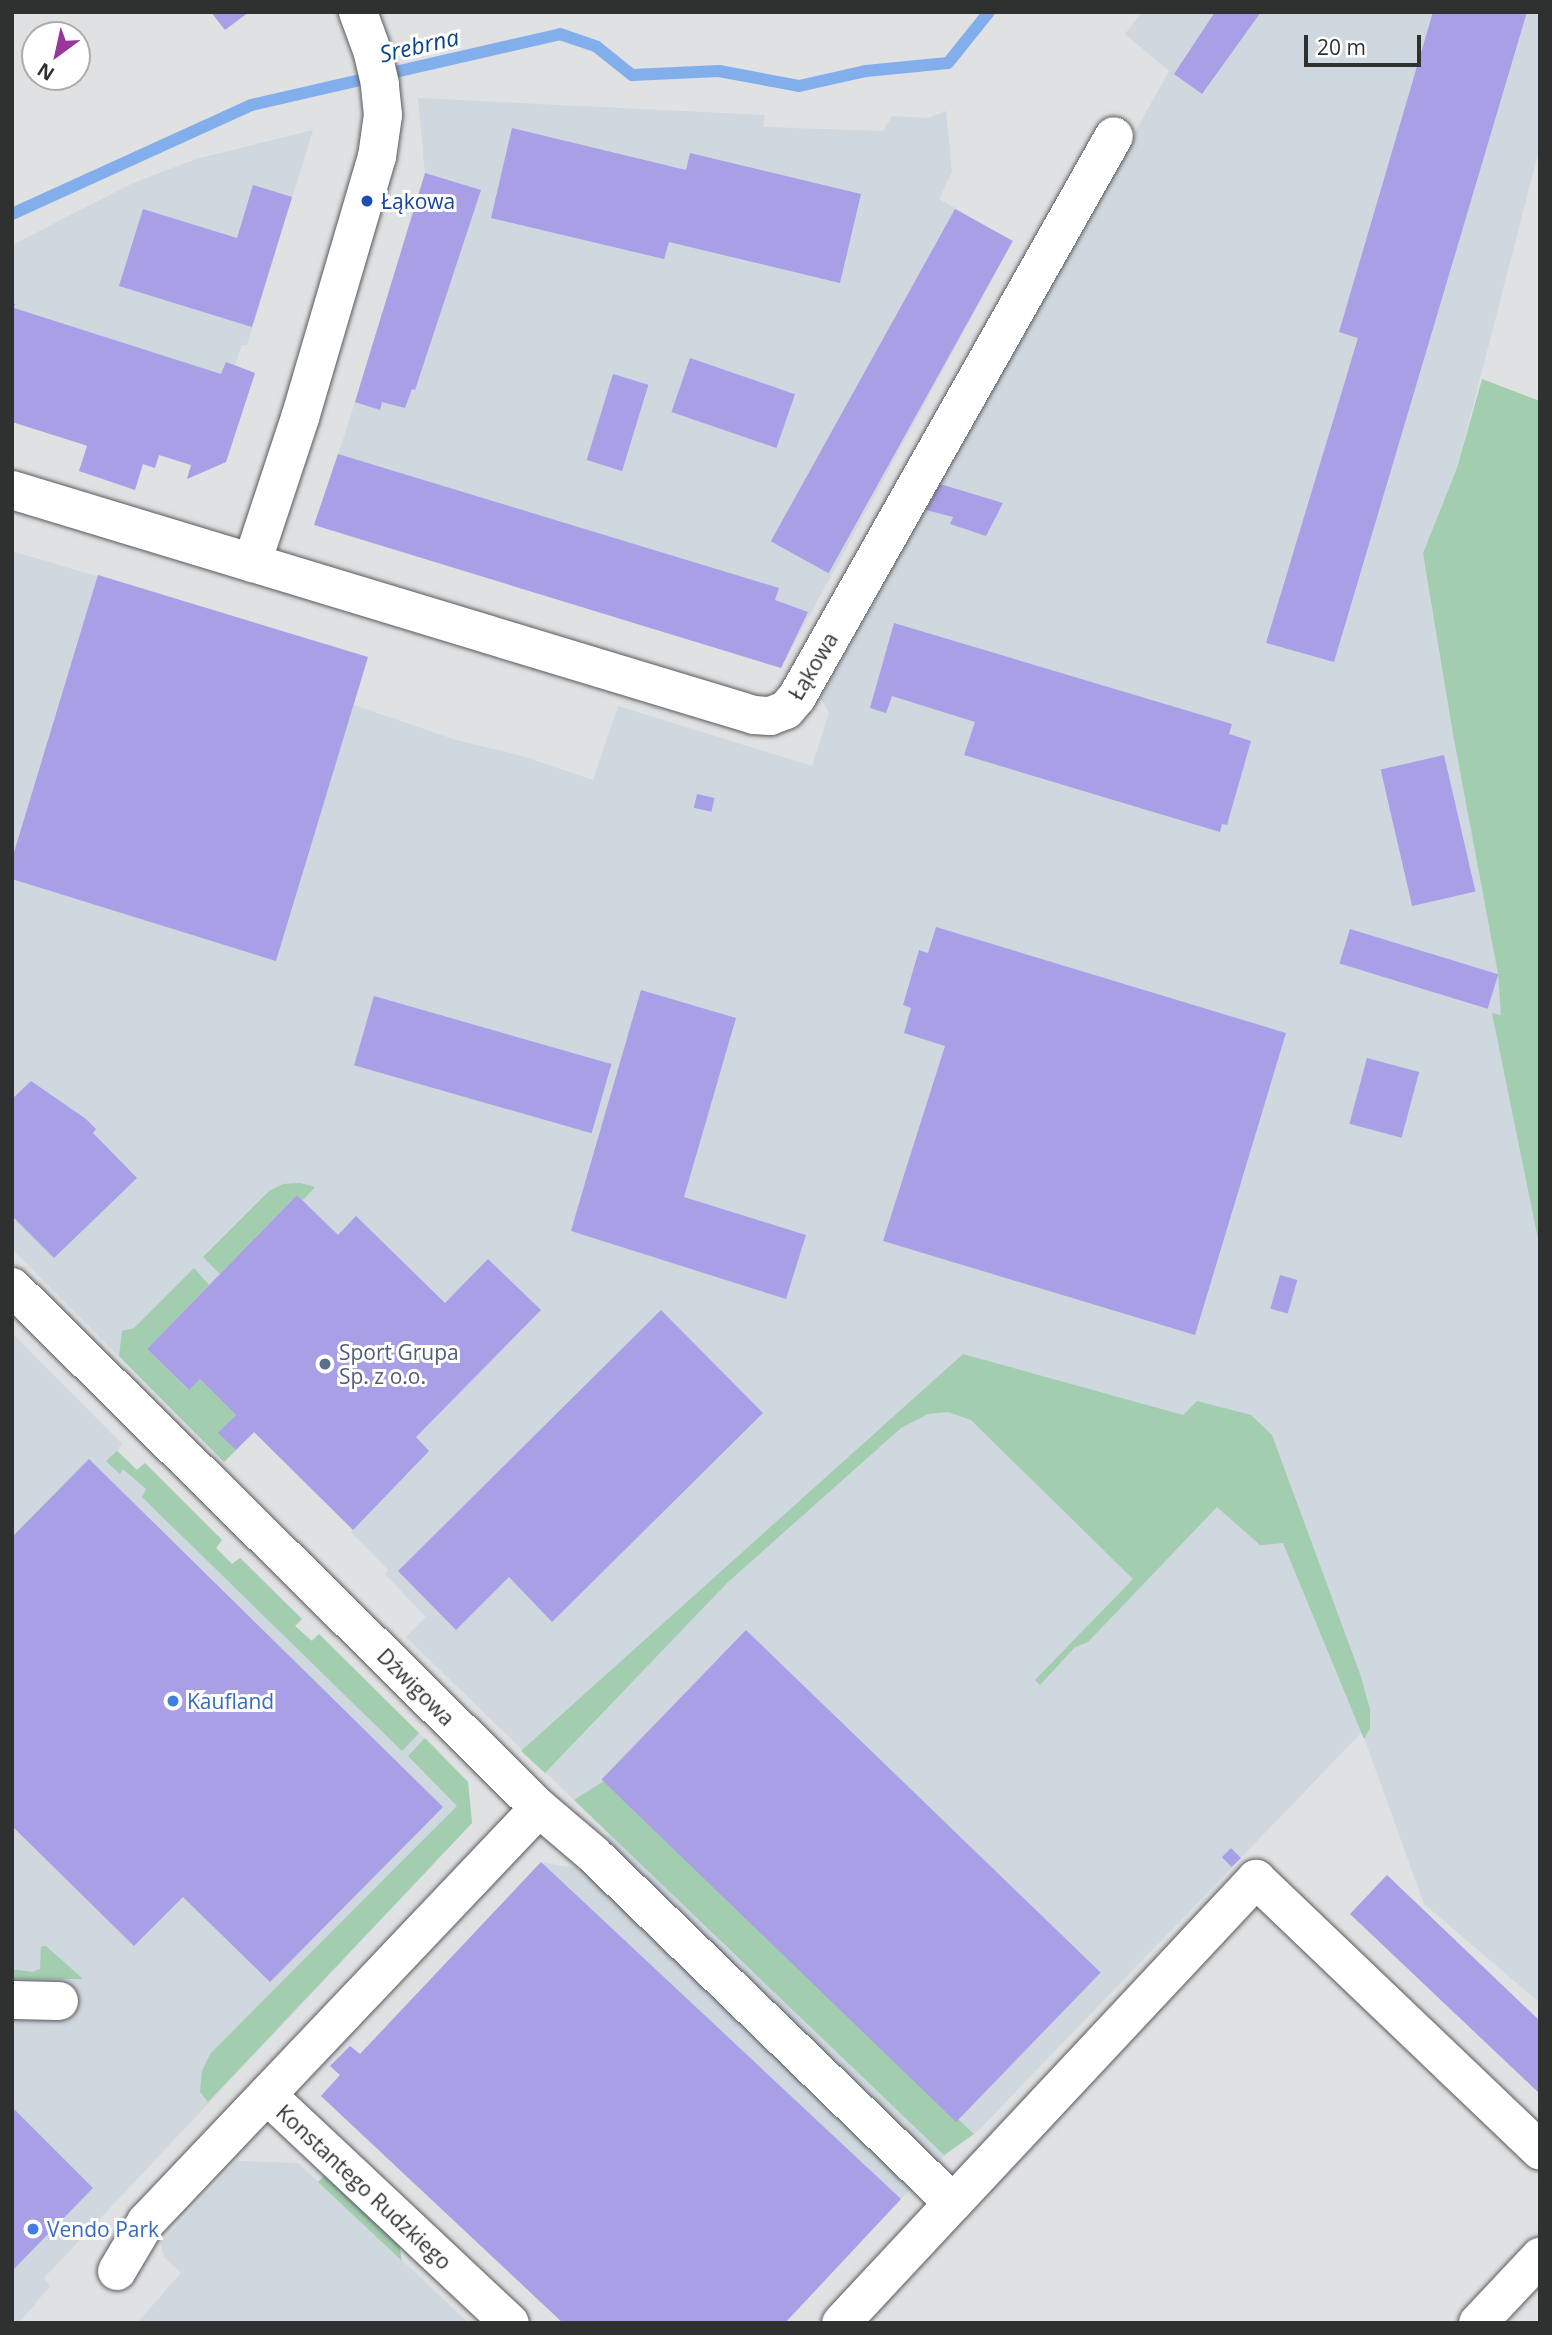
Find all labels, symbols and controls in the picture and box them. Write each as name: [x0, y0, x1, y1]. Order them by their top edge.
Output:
north arrow: [21, 21, 91, 91]
scale bar: [1307, 21, 1424, 65]
water label: Srebrna: [377, 22, 461, 68]
text: 20 m: [1317, 33, 1366, 61]
text: N: [32, 57, 59, 87]
place label: Łąkowa: [381, 188, 455, 214]
marker: Łąkowa: [359, 193, 375, 209]
street label: Łąkowa: [783, 628, 843, 704]
place label: Sport Grupa Sp. z o.o.: [339, 1339, 459, 1389]
marker: Sport Grupa Sp. z o.o.: [317, 1356, 333, 1372]
street label: Dźwigowa: [372, 1643, 460, 1731]
place label: Kaufland: [187, 1688, 274, 1714]
marker: Kaufland: [165, 1693, 181, 1709]
street label: Konstantego Rudzkiego: [271, 2099, 457, 2275]
place label: Vendo Park: [47, 2216, 159, 2242]
marker: Vendo Park: [25, 2221, 41, 2237]

